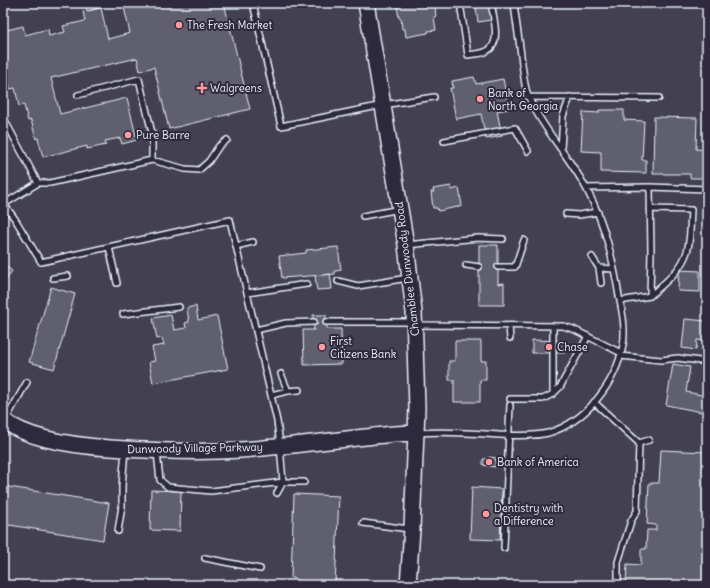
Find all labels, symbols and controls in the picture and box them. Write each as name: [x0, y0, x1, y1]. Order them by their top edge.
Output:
place label: The Fresh Market: [187, 18, 273, 32]
marker: The Fresh Market: [174, 20, 184, 30]
place label: Walgreens: [210, 81, 262, 95]
marker: Walgreens: [197, 83, 207, 93]
place label: Bank of North Georgia: [488, 86, 558, 113]
marker: Bank of North Georgia: [475, 94, 485, 104]
place label: Pure Barre: [136, 128, 190, 142]
marker: Pure Barre: [123, 130, 133, 140]
street label: Chamblee Dunwoody Road: [392, 201, 422, 337]
place label: First Citizens Bank: [330, 334, 397, 361]
place label: Chase: [557, 340, 588, 354]
marker: First Citizens Bank: [317, 342, 327, 352]
marker: Chase: [544, 342, 554, 352]
street label: Dunwoody Village Parkway: [127, 440, 263, 456]
place label: Bank of America: [497, 455, 579, 469]
marker: Bank of America: [484, 457, 494, 467]
place label: Dentistry with a Difference: [494, 501, 563, 528]
marker: Dentistry with a Difference: [481, 509, 491, 519]

